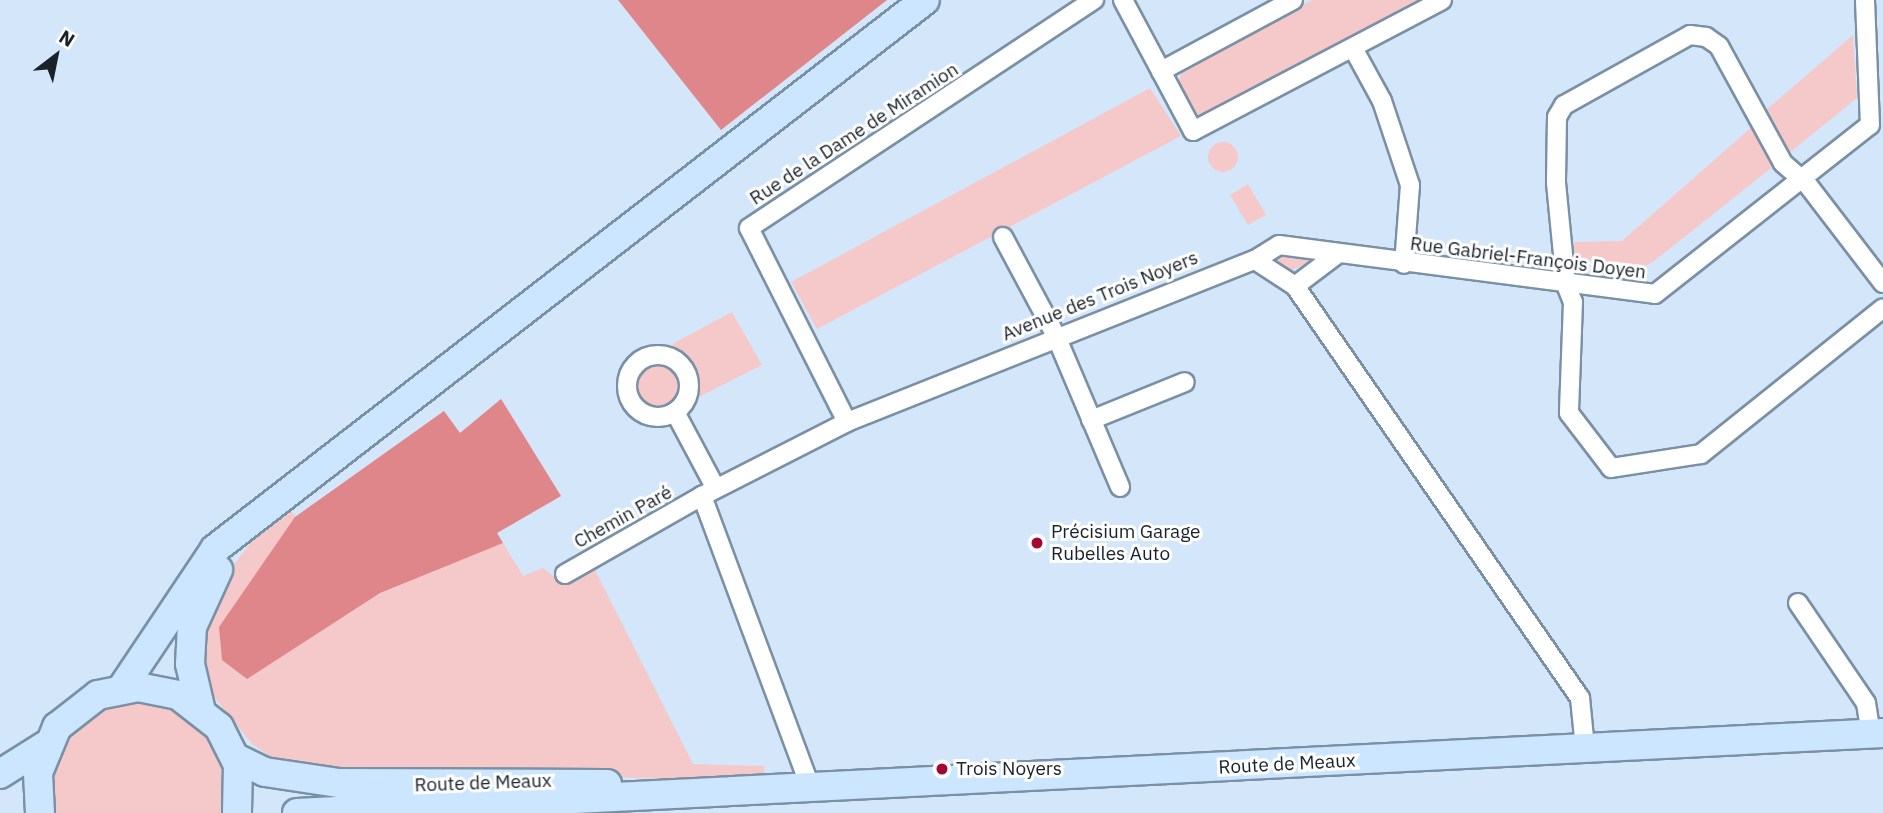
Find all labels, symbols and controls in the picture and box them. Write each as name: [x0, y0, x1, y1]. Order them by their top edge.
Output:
north arrow: [21, 21, 91, 91]
text: N: [55, 24, 79, 52]
street label: Rue de la Dame de Miramion: [746, 58, 962, 210]
street label: Rue Gabriel-François Doyen: [1409, 232, 1647, 284]
street label: Avenue des Trois Noyers: [999, 246, 1201, 346]
street label: Chemin Paré: [570, 481, 676, 553]
place label: Précisium Garage Rubelles Auto: [1051, 521, 1201, 565]
marker: Précisium Garage Rubelles Auto: [1029, 535, 1045, 551]
street label: Route de Meaux: [1218, 749, 1356, 779]
place label: Trois Noyers: [956, 758, 1062, 780]
marker: Trois Noyers: [934, 761, 950, 777]
street label: Route de Meaux: [414, 769, 552, 797]

